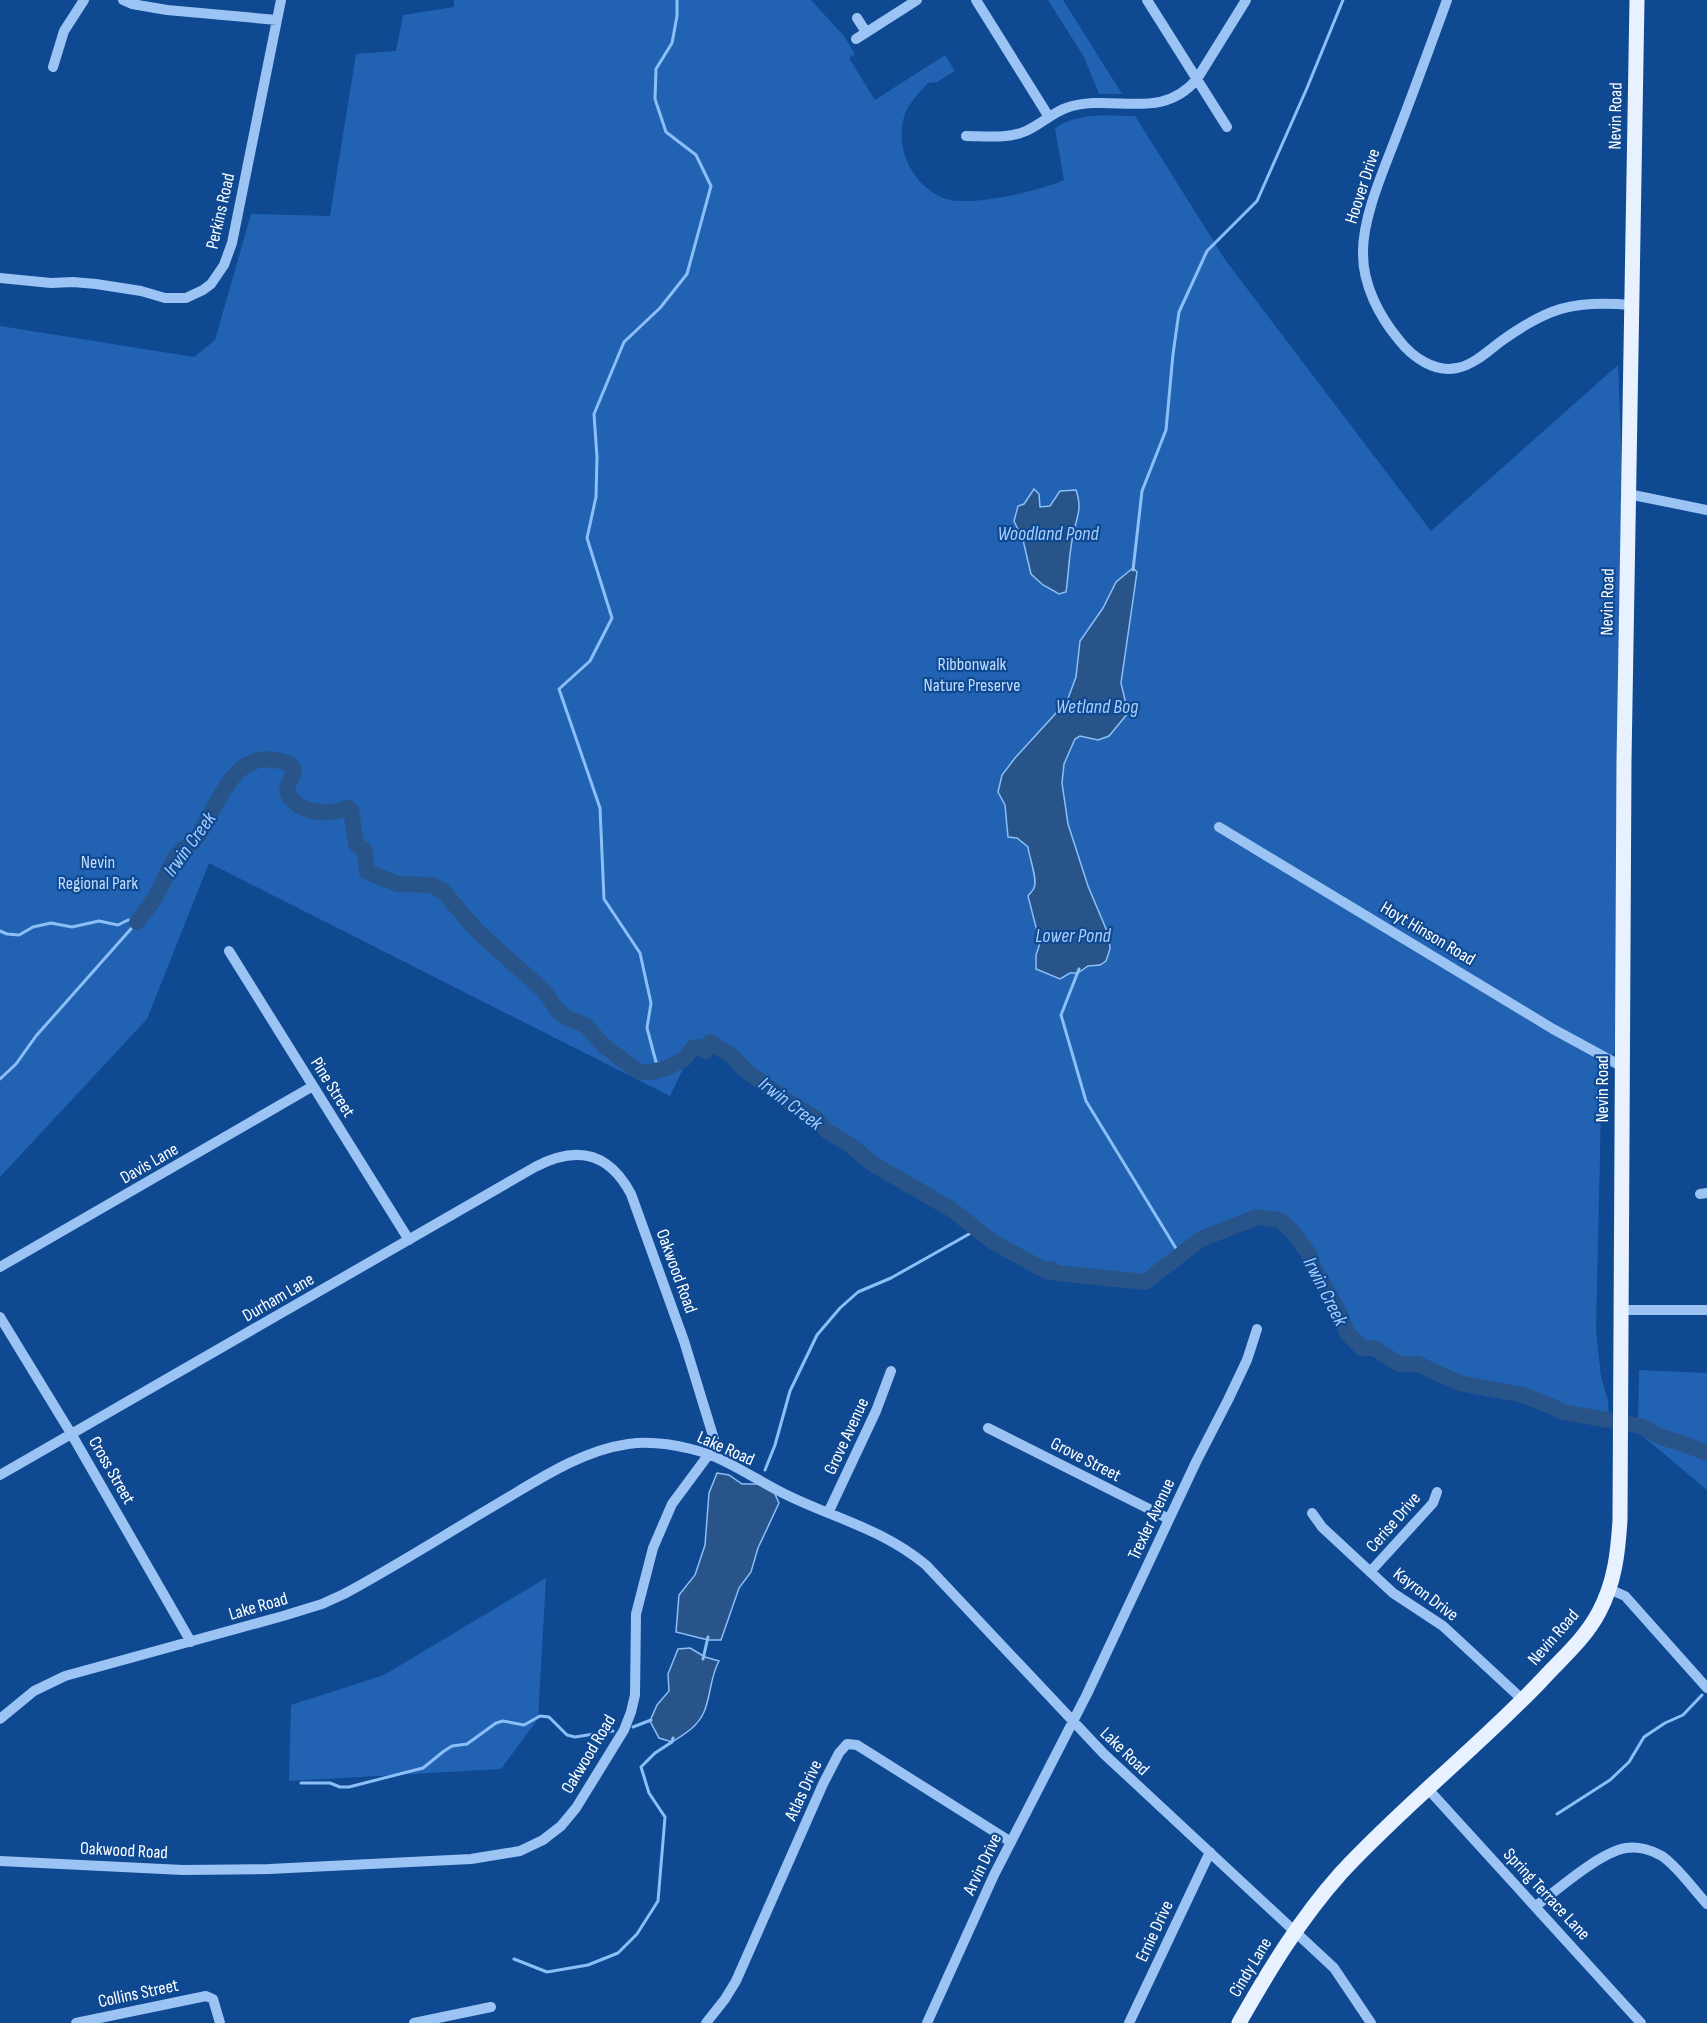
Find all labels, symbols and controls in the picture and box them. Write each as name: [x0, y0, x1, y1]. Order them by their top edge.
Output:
street label: Nevin Road: [1604, 82, 1627, 150]
street label: Hoover Drive: [1341, 146, 1384, 226]
street label: Perkins Road: [202, 171, 239, 251]
water label: Woodland Pond: [997, 522, 1099, 546]
street label: Nevin Road: [1596, 568, 1619, 636]
park label: Ribbonwalk Nature Preserve: [924, 654, 1020, 696]
water label: Wetland Bog: [1056, 695, 1138, 719]
water label: Irwin Creek: [158, 807, 222, 882]
park label: Nevin Regional Park: [58, 852, 138, 894]
street label: Hoyt Hinson Road: [1377, 897, 1479, 970]
water label: Lower Pond: [1035, 924, 1112, 948]
street label: Pine Street: [306, 1053, 359, 1122]
street label: Nevin Road: [1592, 1055, 1613, 1123]
water label: Irwin Creek: [754, 1072, 828, 1136]
street label: Davis Lane: [116, 1138, 182, 1188]
street label: Oakwood Road: [652, 1226, 701, 1316]
water label: Irwin Creek: [1298, 1253, 1353, 1330]
street label: Durham Lane: [239, 1269, 318, 1326]
street label: Grove Avenue: [820, 1395, 873, 1478]
street label: Lake Road: [694, 1427, 758, 1470]
street label: Cross Street: [84, 1433, 140, 1508]
street label: Grove Street: [1047, 1433, 1125, 1486]
street label: Trexler Avenue: [1123, 1475, 1179, 1563]
street label: Cerise Drive: [1362, 1488, 1425, 1557]
street label: Kayron Drive: [1389, 1563, 1462, 1626]
street label: Lake Road: [226, 1588, 290, 1625]
street label: Nevin Road: [1523, 1605, 1583, 1670]
street label: Oakwood Road: [557, 1711, 620, 1797]
street label: Lake Road: [1096, 1723, 1154, 1780]
street label: Atlas Drive: [780, 1757, 827, 1825]
street label: Arvin Drive: [958, 1830, 1006, 1899]
street label: Oakwood Road: [80, 1838, 168, 1863]
street label: Spring Terrace Lane: [1499, 1844, 1594, 1944]
street label: Ernie Drive: [1131, 1897, 1178, 1965]
street label: Cindy Lane: [1225, 1934, 1276, 2001]
street label: Collins Street: [96, 1975, 181, 2012]

